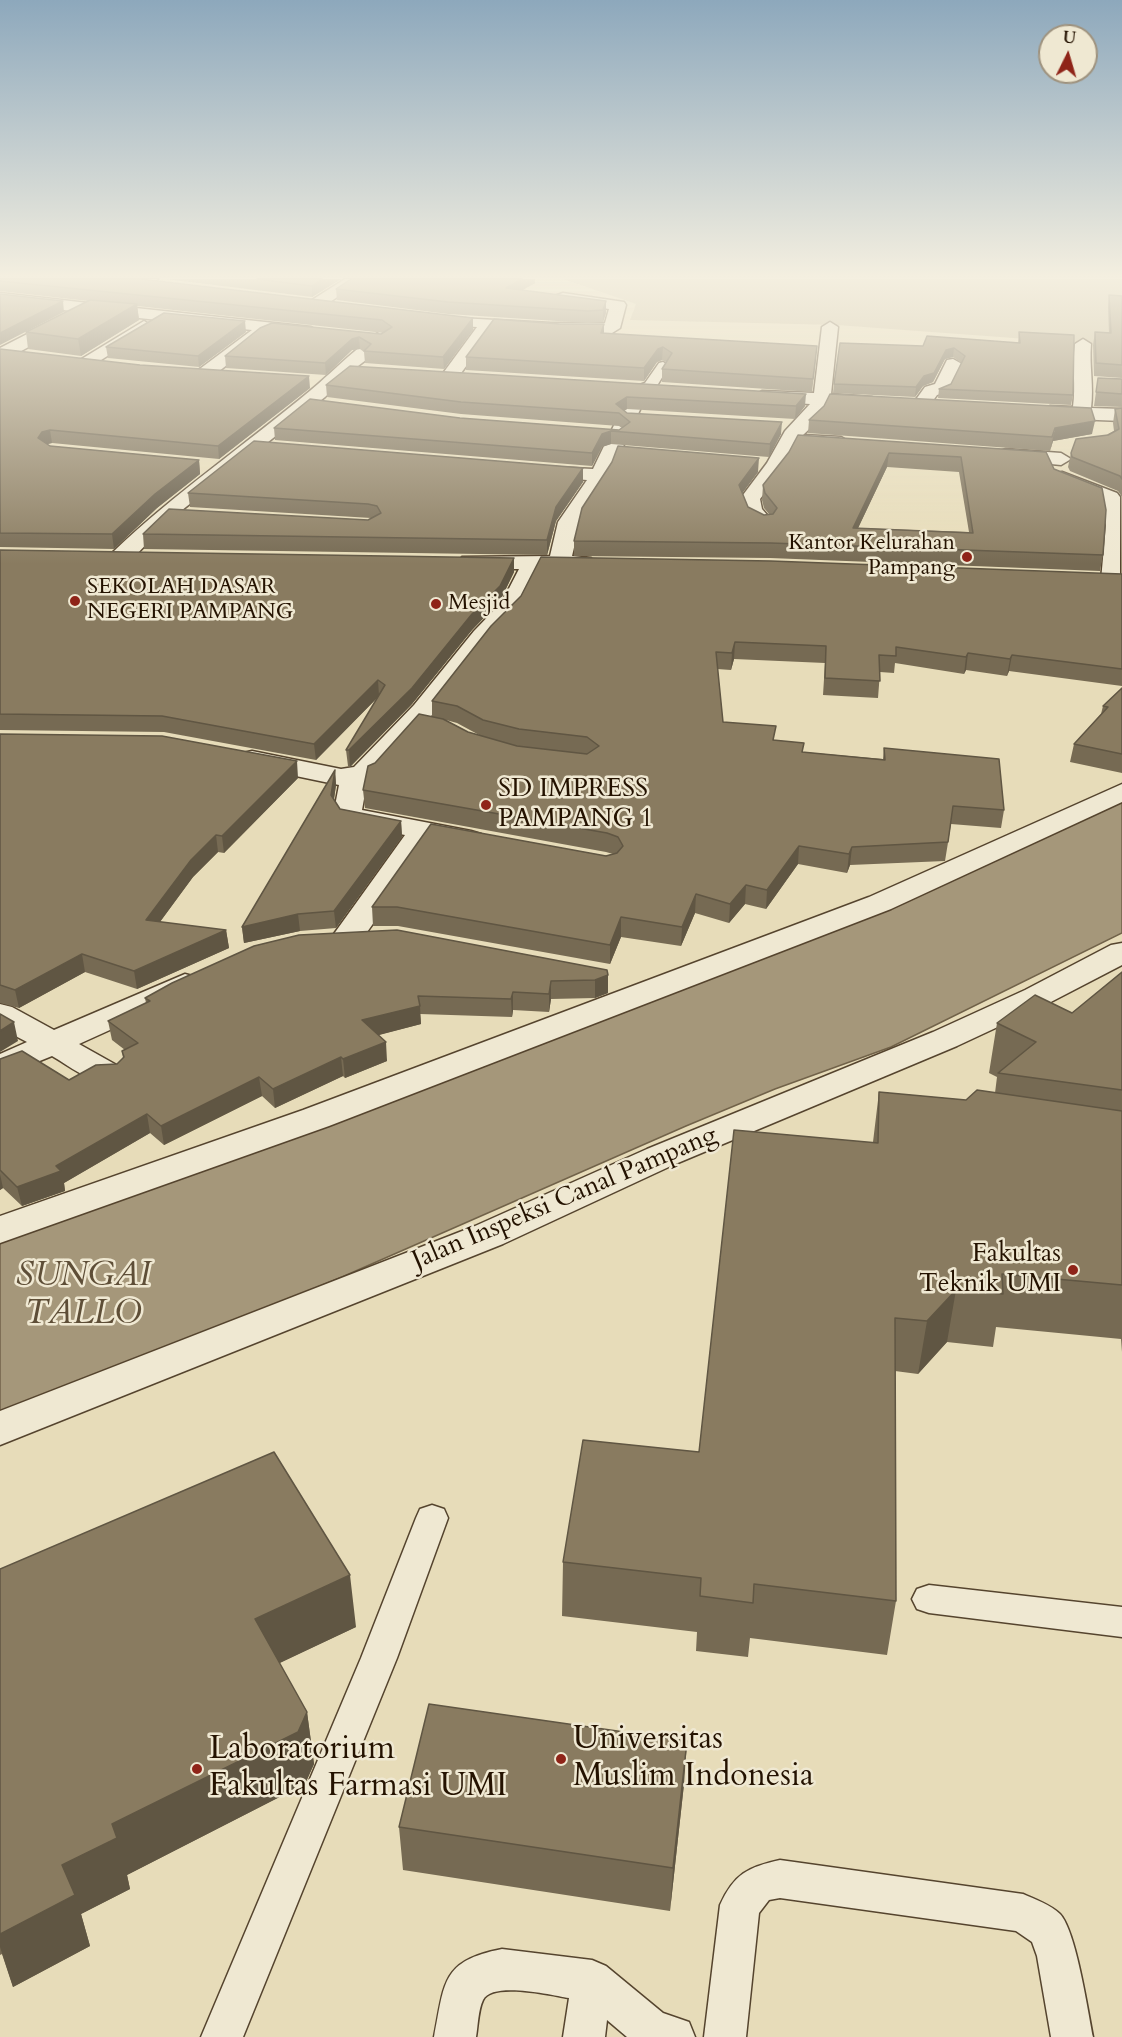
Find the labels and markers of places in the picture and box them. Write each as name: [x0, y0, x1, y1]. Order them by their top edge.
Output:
place label: Kantor Kelurahan Pampang: [788, 531, 955, 582]
marker: Kantor Kelurahan Pampang: [960, 550, 974, 564]
place label: SEKOLAH DASAR NEGERI PAMPANG: [87, 575, 293, 626]
place label: Mesjid: [448, 591, 510, 617]
marker: SEKOLAH DASAR NEGERI PAMPANG: [68, 594, 82, 608]
marker: Mesjid: [429, 597, 443, 611]
place label: SD IMPRESS PAMPANG 1: [498, 774, 653, 836]
marker: SD IMPRESS PAMPANG 1: [479, 798, 493, 812]
place label: Fakultas Teknik UMI: [919, 1239, 1061, 1300]
marker: Fakultas Teknik UMI: [1066, 1263, 1080, 1277]
place label: Universitas Muslim Indonesia: [573, 1722, 814, 1797]
place label: Laboratorium Fakultas Farmasi UMI: [209, 1732, 507, 1807]
marker: Universitas Muslim Indonesia: [554, 1752, 568, 1766]
marker: Laboratorium Fakultas Farmasi UMI: [190, 1762, 204, 1776]

